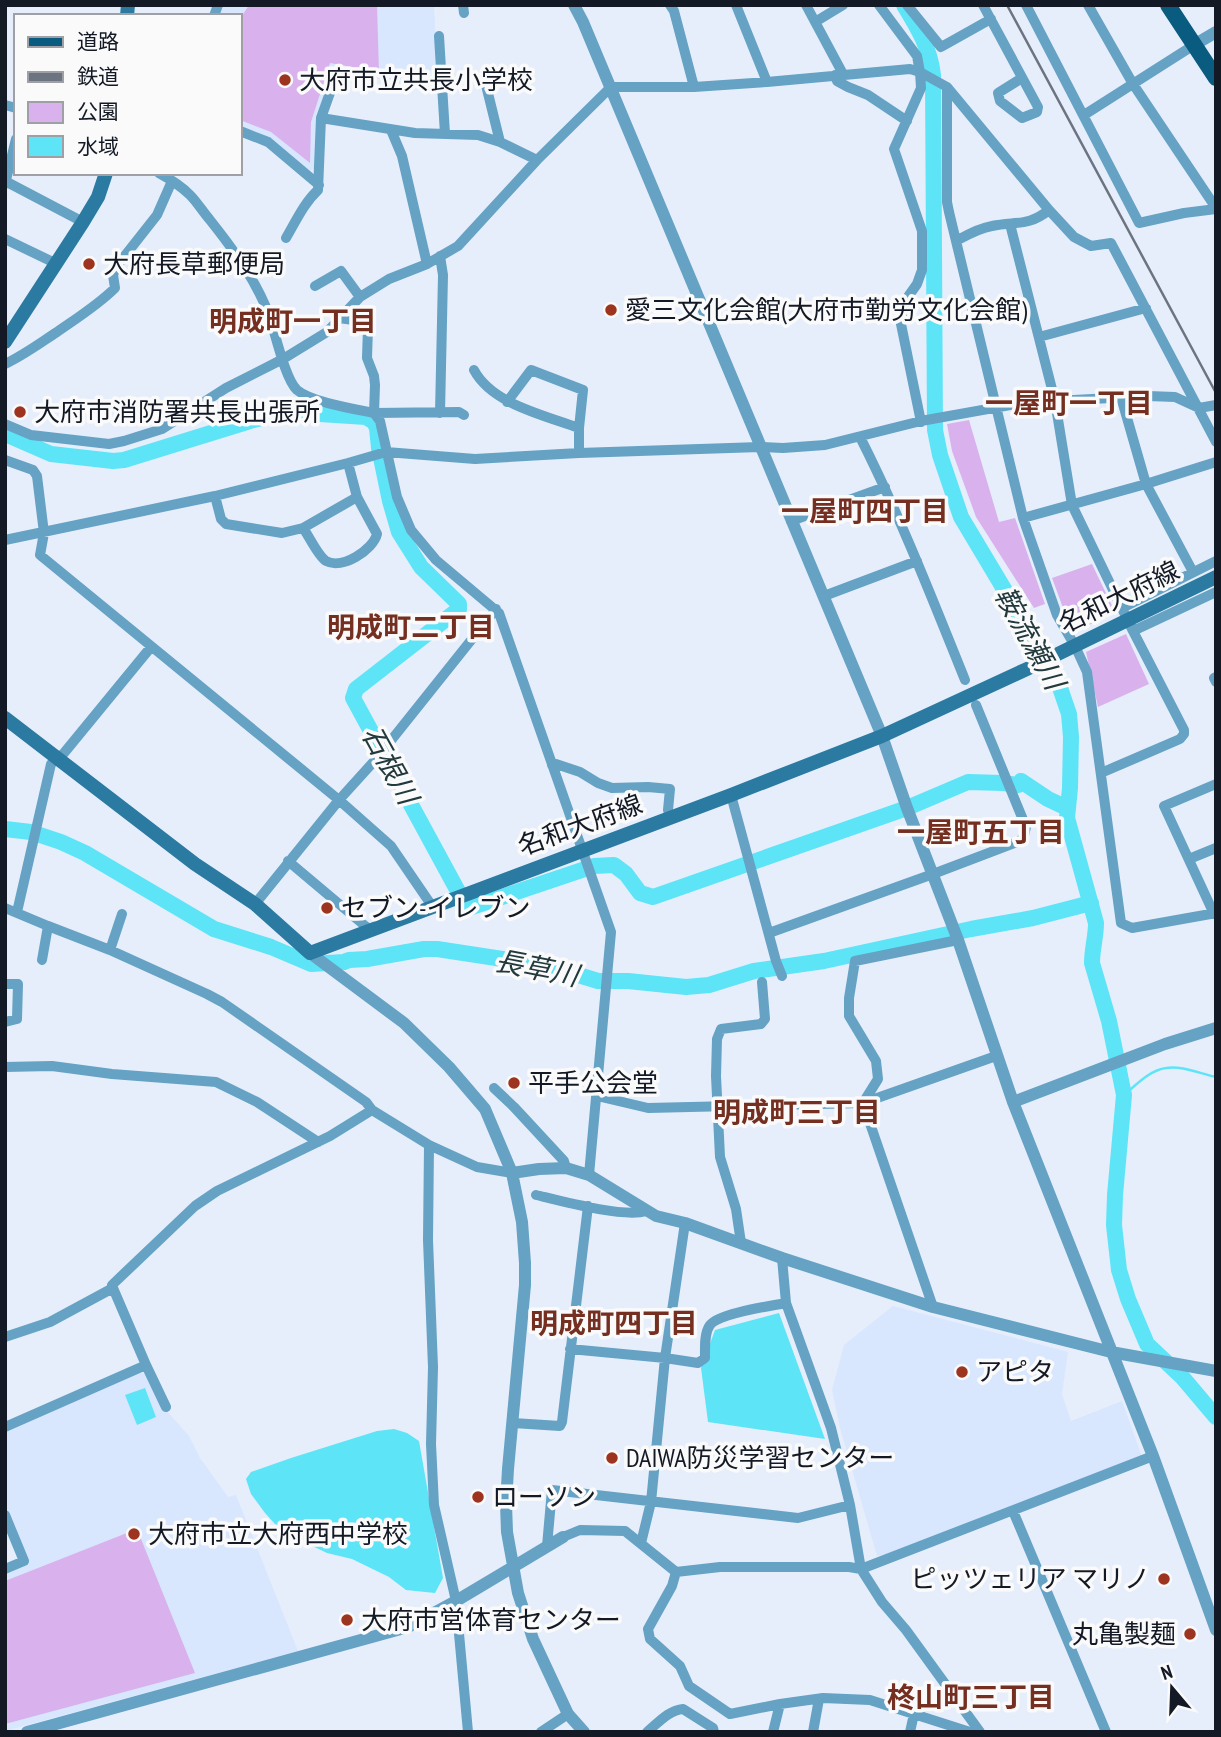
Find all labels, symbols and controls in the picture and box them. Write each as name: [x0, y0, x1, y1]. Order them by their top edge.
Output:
legend: [14, 14, 242, 175]
text: 道路: [77, 28, 119, 55]
text: 鉄道: [77, 63, 119, 90]
place label: 大府市立共長小学校: [299, 63, 533, 96]
marker: 大府市立共長小学校: [277, 72, 293, 88]
text: 公園: [77, 98, 119, 125]
text: 水域: [77, 133, 119, 160]
place label: 大府長草郵便局: [103, 247, 285, 280]
marker: 大府長草郵便局: [81, 256, 97, 272]
place label: 愛三文化会館(大府市勤労文化会館): [625, 293, 1027, 326]
district label: 明成町一丁目: [209, 302, 377, 339]
marker: 愛三文化会館(大府市勤労文化会館): [603, 302, 619, 318]
district label: 一屋町一丁目: [985, 384, 1153, 421]
place label: 大府市消防署共長出張所: [34, 395, 320, 428]
marker: 大府市消防署共長出張所: [12, 404, 28, 420]
district label: 一屋町四丁目: [781, 492, 949, 529]
street label: 名和大府線: [1053, 553, 1184, 640]
water label: 鞍流瀬川: [987, 580, 1075, 698]
district label: 明成町二丁目: [327, 608, 495, 645]
water label: 石根川: [354, 719, 428, 813]
street label: 名和大府線: [513, 787, 647, 862]
district label: 一屋町五丁目: [897, 813, 1065, 850]
place label: セブン-イレブン: [341, 891, 531, 924]
marker: セブン-イレブン: [319, 900, 335, 916]
water label: 長草川: [492, 941, 585, 994]
place label: 平手公会堂: [528, 1066, 658, 1099]
marker: 平手公会堂: [506, 1075, 522, 1091]
district label: 明成町三丁目: [713, 1093, 881, 1130]
district label: 明成町四丁目: [530, 1304, 698, 1341]
place label: アピタ: [976, 1355, 1054, 1388]
marker: アピタ: [954, 1364, 970, 1380]
place label: DAIWA防災学習センター: [626, 1441, 895, 1474]
marker: DAIWA防災学習センター: [604, 1450, 620, 1466]
place label: ローソン: [492, 1480, 596, 1513]
marker: ローソン: [470, 1489, 486, 1505]
place label: 大府市立大府西中学校: [148, 1517, 408, 1550]
marker: 大府市立大府西中学校: [126, 1526, 142, 1542]
place label: ピッツェリア マリノ: [910, 1562, 1150, 1595]
marker: ピッツェリア マリノ: [1156, 1571, 1172, 1587]
place label: 大府市営体育センター: [361, 1603, 621, 1636]
marker: 大府市営体育センター: [339, 1612, 355, 1628]
place label: 丸亀製麺: [1072, 1617, 1176, 1650]
marker: 丸亀製麺: [1182, 1626, 1198, 1642]
north arrow: [1137, 1653, 1207, 1723]
text: N: [1158, 1659, 1175, 1685]
district label: 柊山町三丁目: [887, 1678, 1055, 1715]

